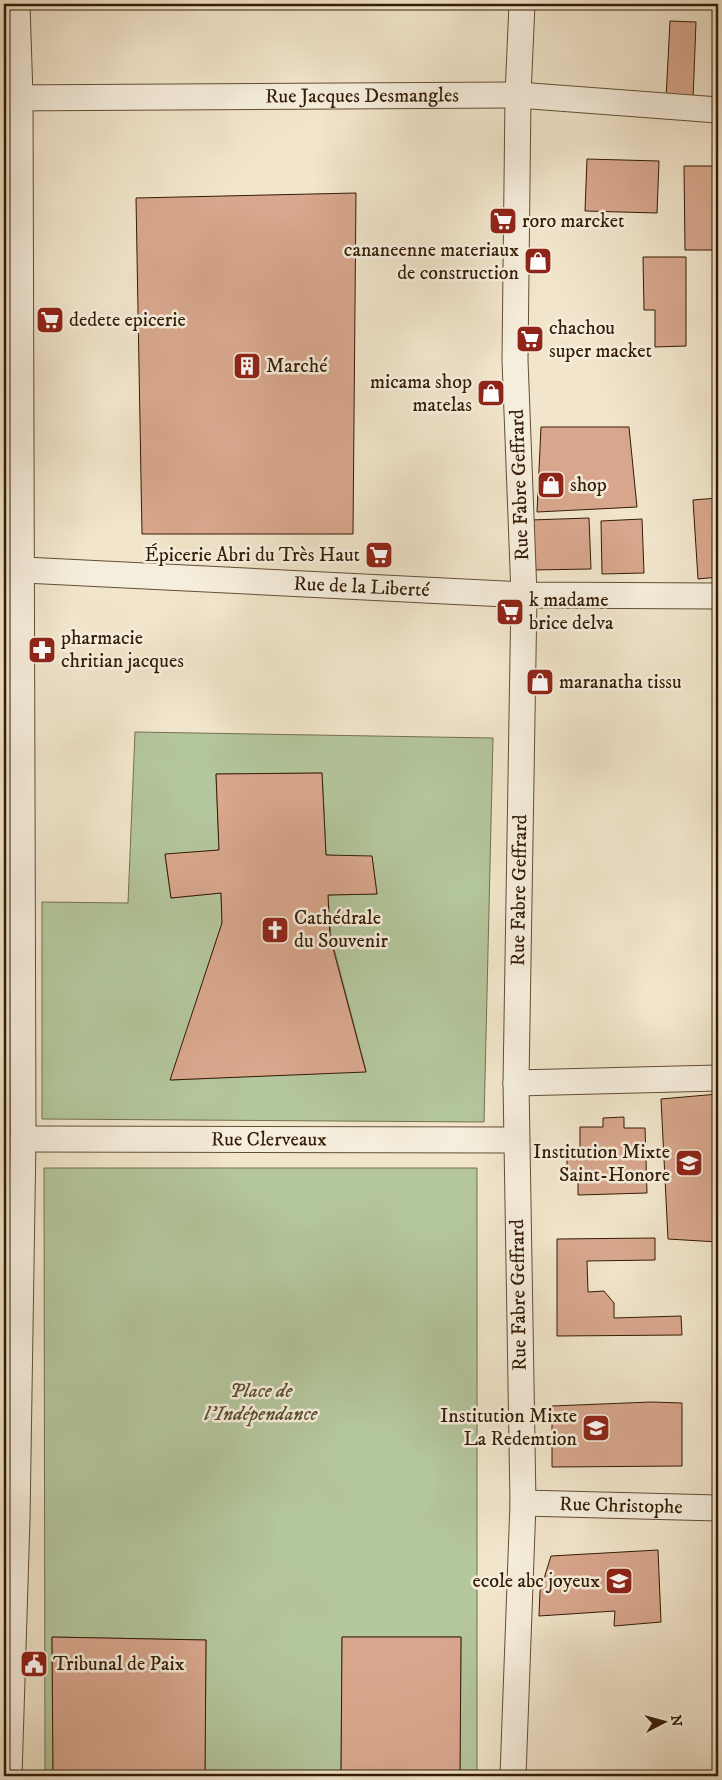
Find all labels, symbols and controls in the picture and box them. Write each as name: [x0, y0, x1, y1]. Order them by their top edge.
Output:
street label: Rue Jacques Desmangles: [265, 83, 459, 109]
supermarket icon: roro marcket: [488, 206, 518, 236]
place label: roro marcket: [522, 209, 625, 234]
place label: cananeenne materiaux de construction: [344, 238, 520, 286]
shop icon: cananeenne materiaux de construction: [523, 246, 553, 276]
supermarket icon: dedete epicerie: [35, 305, 65, 335]
place label: dedete epicerie: [69, 308, 186, 333]
place label: chachou super macket: [549, 316, 652, 364]
supermarket icon: chachou super macket: [515, 324, 545, 354]
building icon: Marché: [232, 351, 262, 381]
place label: Marché: [266, 354, 328, 379]
place label: micama shop matelas: [370, 370, 472, 418]
shop icon: micama shop matelas: [476, 378, 506, 408]
street label: Rue Fabre Geffrard: [505, 409, 535, 561]
shop icon: shop: [536, 470, 566, 500]
place label: shop: [570, 473, 607, 498]
supermarket icon: Épicerie Abri du Très Haut: [364, 540, 394, 570]
place label: Épicerie Abri du Très Haut: [145, 543, 360, 568]
street label: Rue de la Liberté: [293, 571, 431, 603]
place label: k madame brice delva: [529, 588, 614, 636]
supermarket icon: k madame brice delva: [495, 597, 525, 627]
place label: pharmacie chritian jacques: [60, 626, 184, 674]
pharmacy icon: pharmacie chritian jacques: [27, 635, 57, 665]
shop icon: maranatha tissu: [525, 667, 555, 697]
place label: maranatha tissu: [559, 670, 682, 695]
street label: Rue Fabre Geffrard: [505, 814, 533, 966]
place label: Cathédrale du Souvenir: [294, 906, 388, 954]
church icon: Cathédrale du Souvenir: [260, 915, 290, 945]
street label: Rue Clerveaux: [211, 1127, 327, 1152]
place label: Institution Mixte Saint-Honore: [533, 1140, 670, 1188]
school or university icon: Institution Mixte Saint-Honore: [674, 1148, 704, 1178]
street label: Rue Fabre Geffrard: [505, 1219, 533, 1371]
park label: Place de l'Indépendance: [204, 1379, 319, 1427]
place label: Institution Mixte La Redemtion: [440, 1404, 578, 1452]
school or university icon: Institution Mixte La Redemtion: [581, 1413, 611, 1443]
street label: Rue Christophe: [559, 1491, 683, 1520]
school or university icon: ecole abc joyeux: [604, 1566, 634, 1596]
place label: ecole abc joyeux: [472, 1569, 600, 1594]
public building icon: Tribunal de Paix: [19, 1649, 49, 1679]
place label: Tribunal de Paix: [53, 1652, 185, 1677]
north arrow: [640, 1698, 690, 1748]
text: N: [666, 1714, 686, 1728]

